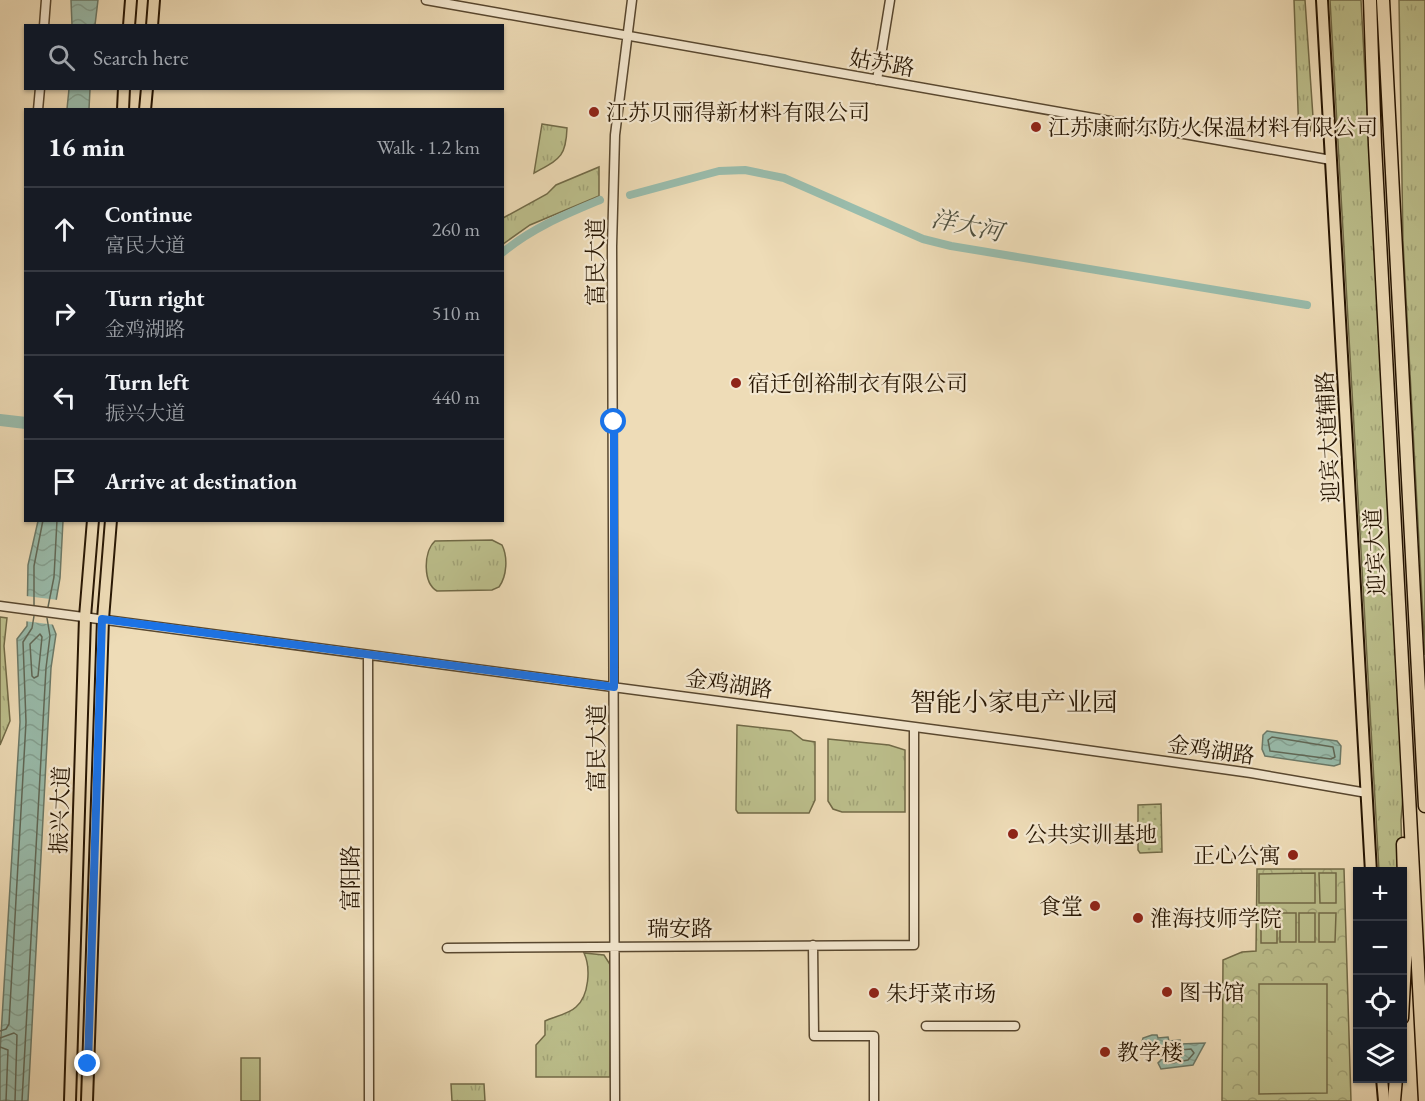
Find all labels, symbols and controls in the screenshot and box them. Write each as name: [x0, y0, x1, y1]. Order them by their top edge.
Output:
search box: [24, 24, 504, 90]
icon: search: [45, 41, 78, 74]
text: Search here: [93, 43, 188, 72]
street label: 姑苏路: [847, 43, 917, 83]
place label: 江苏贝丽得新材料有限公司: [606, 98, 870, 127]
marker: 江苏贝丽得新材料有限公司: [587, 105, 601, 119]
place label: 江苏康耐尔防火保温材料有限公司: [1048, 113, 1378, 142]
marker: 江苏康耐尔防火保温材料有限公司: [1029, 120, 1043, 134]
text: 16 min: [48, 130, 125, 164]
text: Walk · 1.2 km: [377, 134, 480, 160]
text: Continue: [105, 200, 192, 229]
water label: 洋大河: [929, 202, 1009, 248]
icon: ahead: [48, 213, 81, 246]
text: 260 m: [432, 216, 480, 242]
street label: 富民大道: [581, 218, 610, 306]
text: 富民大道: [105, 232, 185, 258]
text: Turn right: [105, 284, 204, 313]
icon: right: [48, 297, 81, 330]
text: 510 m: [432, 300, 480, 326]
text: 金鸡湖路: [105, 316, 185, 342]
text: Turn left: [105, 368, 189, 397]
place label: 宿迁创裕制衣有限公司: [748, 369, 968, 398]
street label: 迎宾大道辅路: [1310, 370, 1346, 504]
marker: 宿迁创裕制衣有限公司: [729, 376, 743, 390]
icon: left: [48, 381, 81, 414]
text: 440 m: [432, 384, 480, 410]
text: 振兴大道: [105, 400, 185, 426]
route start: [600, 408, 626, 434]
icon: arrive: [48, 465, 81, 498]
text: Arrive at destination: [105, 467, 297, 496]
street label: 迎宾大道: [1358, 507, 1392, 597]
street label: 金鸡湖路: [683, 664, 775, 704]
district label: 智能小家电产业园: [910, 685, 1118, 719]
street label: 富民大道: [582, 704, 611, 792]
street label: 金鸡湖路: [1165, 730, 1257, 770]
street label: 振兴大道: [44, 766, 76, 854]
place label: 公共实训基地: [1025, 820, 1157, 849]
marker: 公共实训基地: [1006, 827, 1020, 841]
place label: 正心公寓: [1193, 841, 1281, 870]
street label: 富阳路: [336, 845, 365, 911]
marker: 正心公寓: [1286, 848, 1300, 862]
map controls: [1353, 867, 1407, 1083]
button: +: [1353, 867, 1407, 921]
place label: 食堂: [1039, 892, 1083, 921]
marker: 食堂: [1088, 899, 1102, 913]
place label: 淮海技师学院: [1150, 904, 1282, 933]
marker: 淮海技师学院: [1131, 911, 1145, 925]
street label: 瑞安路: [647, 914, 713, 943]
button: −: [1353, 921, 1407, 975]
button: locate: [1353, 975, 1407, 1029]
place label: 图书馆: [1179, 978, 1245, 1007]
place label: 朱圩菜市场: [886, 979, 996, 1008]
marker: 图书馆: [1160, 985, 1174, 999]
marker: 朱圩菜市场: [867, 986, 881, 1000]
button: layers: [1353, 1029, 1407, 1083]
place label: 教学楼: [1117, 1038, 1183, 1067]
marker: 教学楼: [1098, 1045, 1112, 1059]
route end: [74, 1050, 100, 1076]

